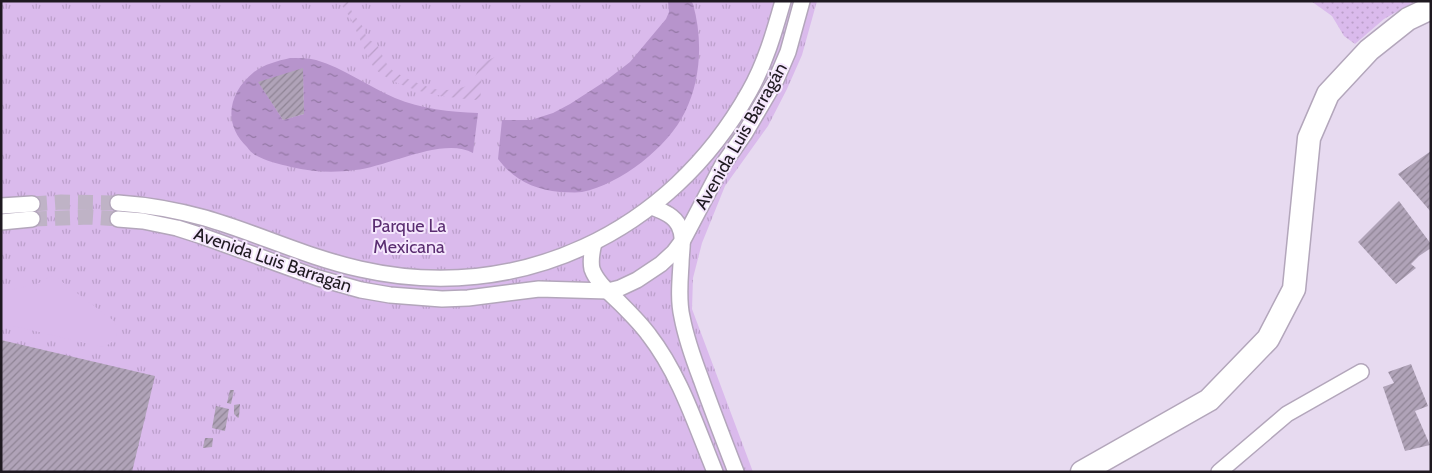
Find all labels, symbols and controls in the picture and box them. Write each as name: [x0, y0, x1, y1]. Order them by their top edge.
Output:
street label: Avenida Luis Barragán: [690, 59, 792, 213]
park label: Parque La Mexicana: [372, 215, 447, 258]
street label: Avenida Luis Barragán: [191, 223, 355, 297]

